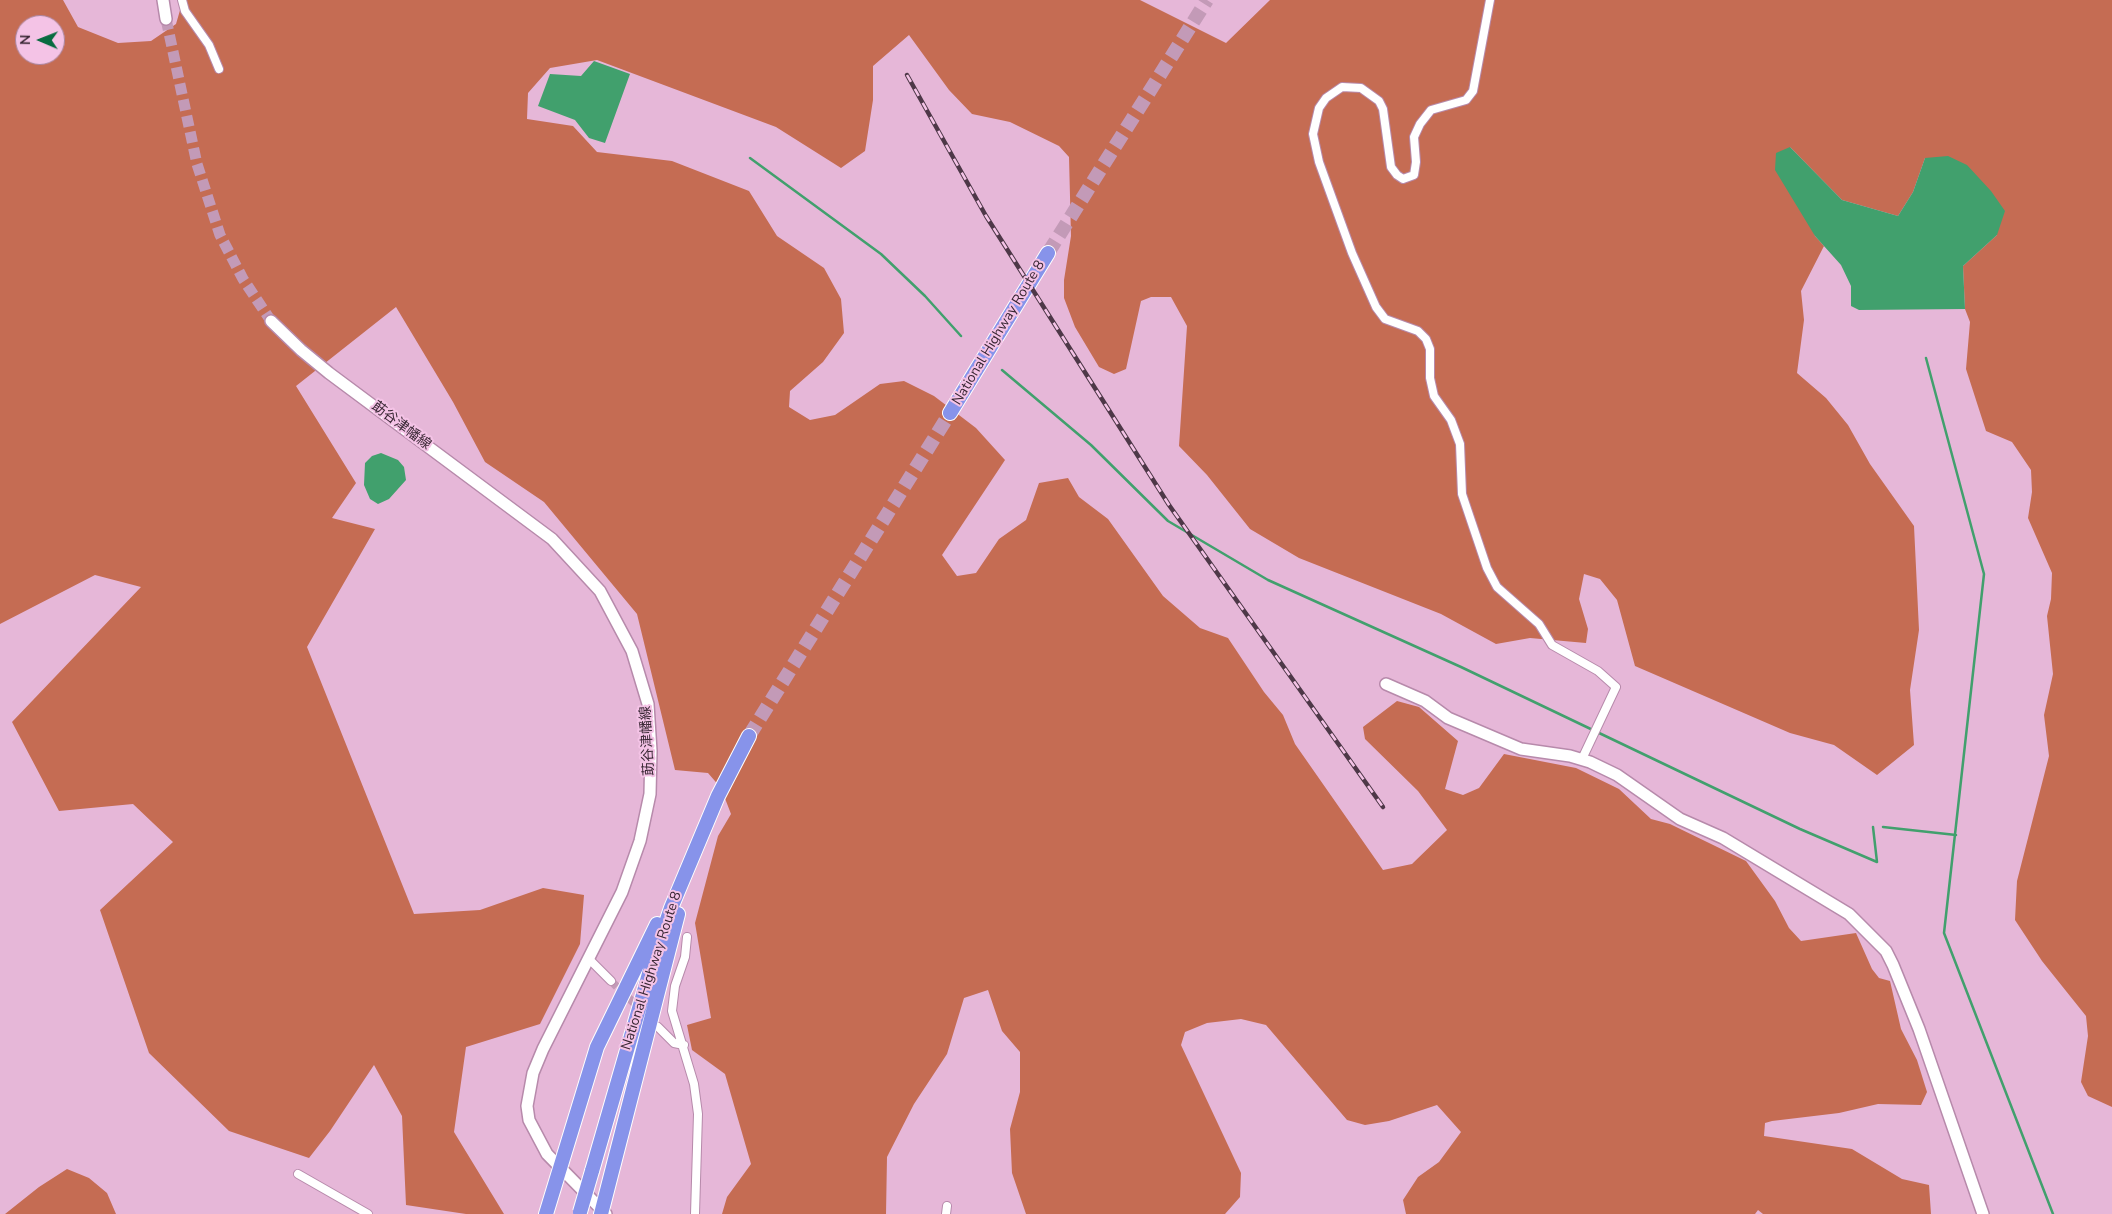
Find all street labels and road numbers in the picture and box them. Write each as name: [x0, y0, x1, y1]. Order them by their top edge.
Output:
street label: National Highway Route 8: [949, 258, 1049, 408]
street label: 莇谷津幡線: [368, 398, 434, 454]
street label: 莇谷津幡線: [638, 706, 658, 776]
street label: National Highway Route 8: [618, 890, 686, 1052]

